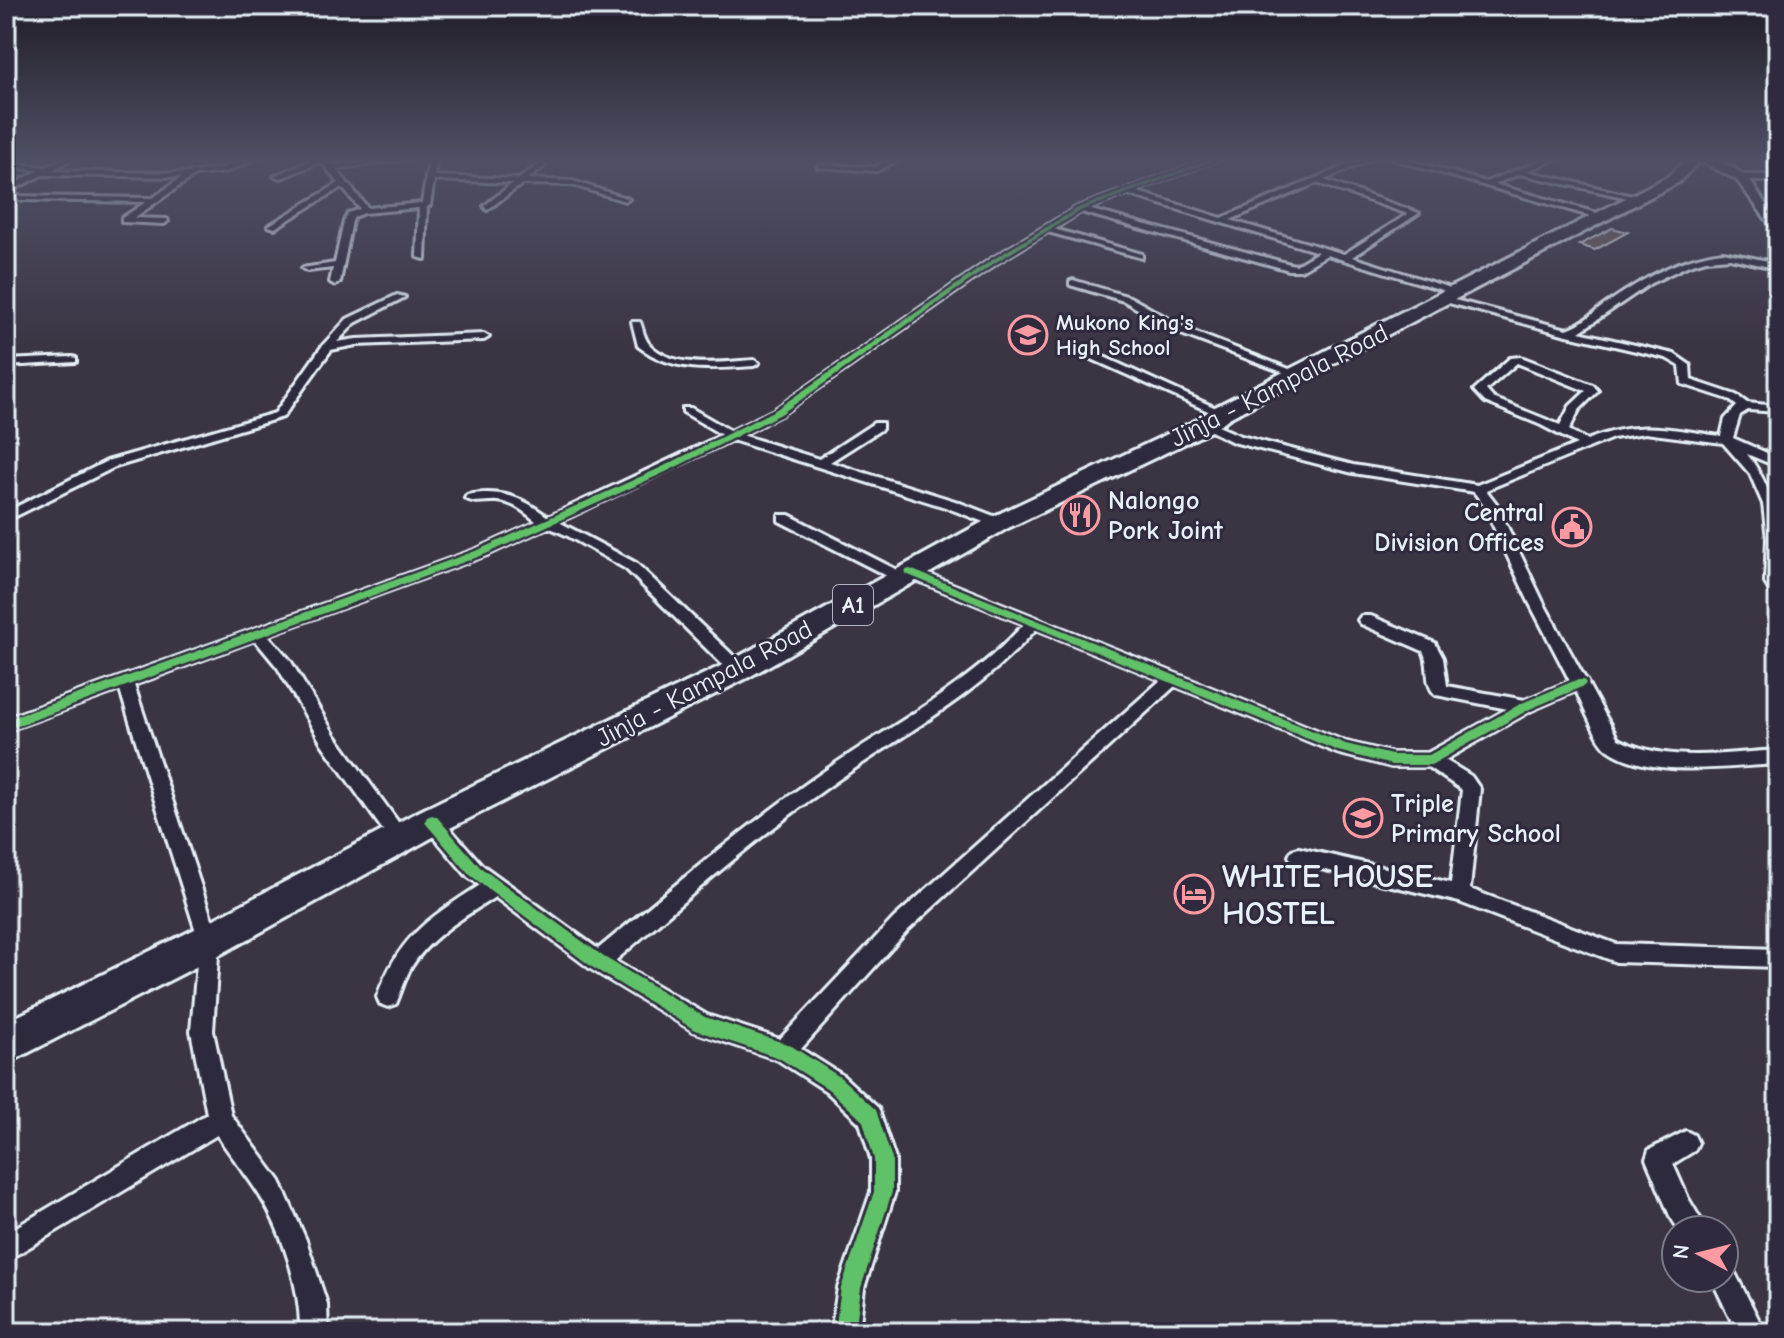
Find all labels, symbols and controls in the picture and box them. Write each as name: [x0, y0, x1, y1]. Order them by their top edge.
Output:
place label: Mukono King's High School: [1056, 310, 1194, 361]
school or university icon: Mukono King's High School: [1007, 314, 1049, 356]
street label: Jinja - Kampala Road: [1166, 318, 1393, 454]
place label: Nalongo Pork Joint: [1108, 486, 1223, 546]
restaurant icon: Nalongo Pork Joint: [1059, 494, 1101, 536]
place label: Central Division Offices: [1374, 498, 1544, 558]
public building icon: Central Division Offices: [1551, 506, 1593, 548]
road number: A1: [833, 585, 873, 625]
street label: Jinja - Kampala Road: [591, 614, 818, 754]
place label: Triple Primary School: [1391, 789, 1561, 849]
school or university icon: Triple Primary School: [1342, 797, 1384, 839]
place label: WHITE HOUSE HOSTEL: [1222, 858, 1433, 932]
hotel icon: WHITE HOUSE HOSTEL: [1173, 873, 1215, 915]
north arrow: [1660, 1214, 1740, 1294]
text: N: [1667, 1243, 1695, 1260]

